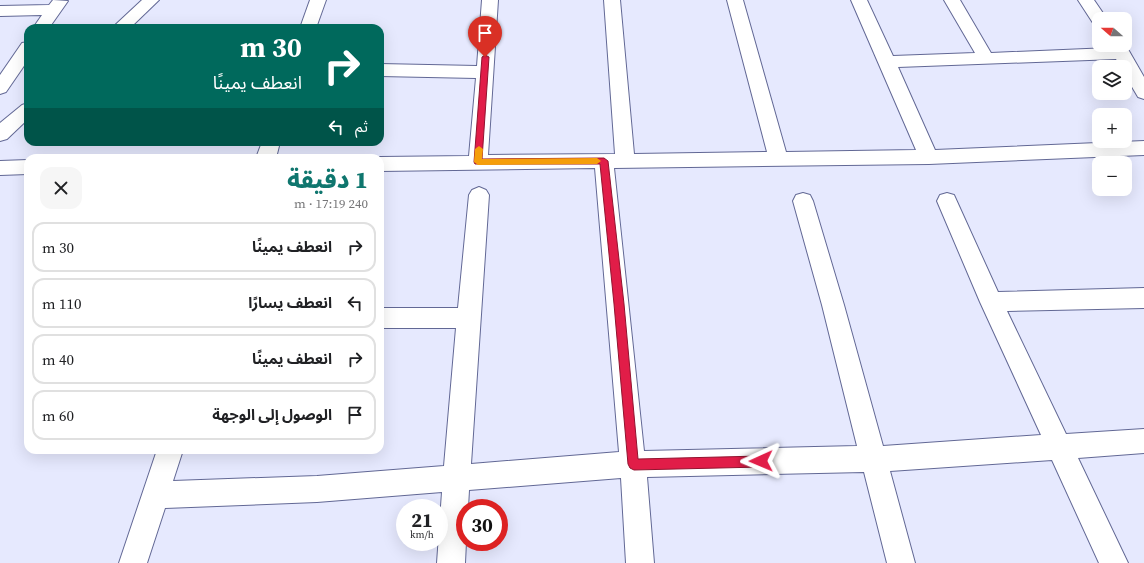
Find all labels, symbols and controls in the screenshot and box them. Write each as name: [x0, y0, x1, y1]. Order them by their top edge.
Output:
north arrow: [1092, 12, 1132, 52]
map controls: [1092, 12, 1132, 196]
pin: [468, 16, 502, 57]
icon: arrive: [474, 22, 496, 44]
text: 30 m: [240, 28, 302, 66]
icon: right: [316, 40, 368, 92]
button: layers: [1092, 60, 1132, 100]
text: انعطف يمينًا: [213, 70, 302, 95]
button: +: [1092, 108, 1132, 148]
icon: left: [325, 116, 347, 138]
text: ثم: [355, 116, 368, 137]
button: −: [1092, 156, 1132, 196]
text: 1 دقيقة: [287, 163, 368, 196]
button: close: [40, 167, 82, 209]
text: 240 m · 17:19: [294, 195, 368, 212]
text: انعطف يمينًا: [252, 236, 332, 257]
icon: right: [344, 236, 366, 258]
text: 30 m: [42, 237, 74, 258]
text: انعطف يسارًا: [248, 292, 332, 313]
icon: left: [344, 292, 366, 314]
text: 110 m: [42, 293, 82, 314]
text: انعطف يمينًا: [252, 348, 332, 369]
icon: right: [344, 348, 366, 370]
text: 40 m: [42, 349, 74, 370]
text: الوصول إلى الوجهة: [212, 404, 332, 425]
icon: arrive: [344, 404, 366, 426]
text: 60 m: [42, 405, 74, 426]
position arrow: [740, 440, 782, 482]
speed limit sign: 30: [456, 499, 508, 551]
text: 21: [411, 506, 433, 534]
text: km/h: [410, 528, 434, 541]

